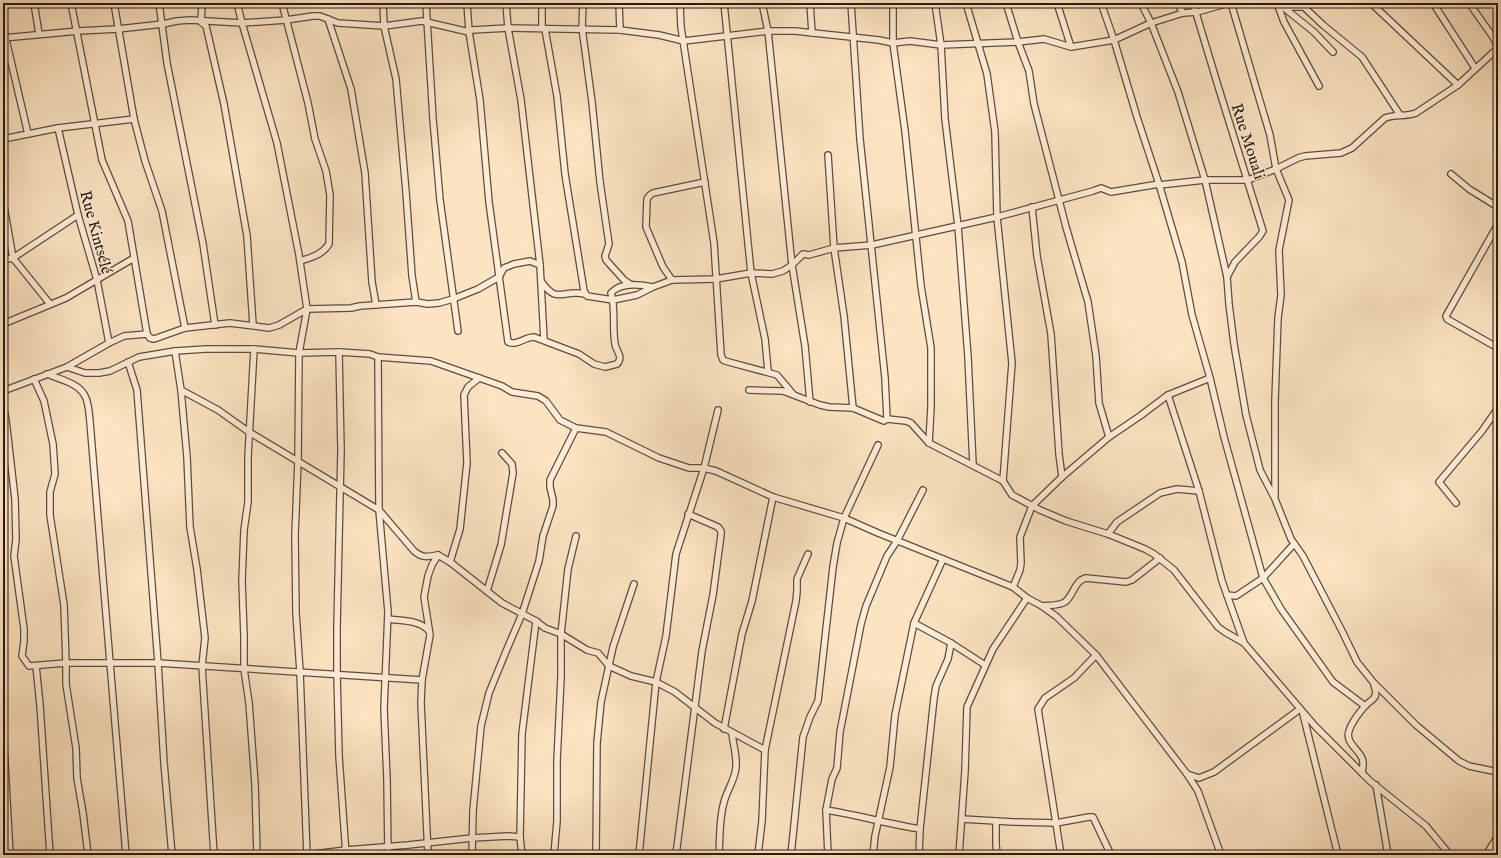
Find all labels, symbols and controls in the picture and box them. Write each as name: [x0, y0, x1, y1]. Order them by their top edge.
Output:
street label: Rue Mouali: [1225, 101, 1269, 182]
street label: Rue Kintsélé: [74, 189, 116, 276]

